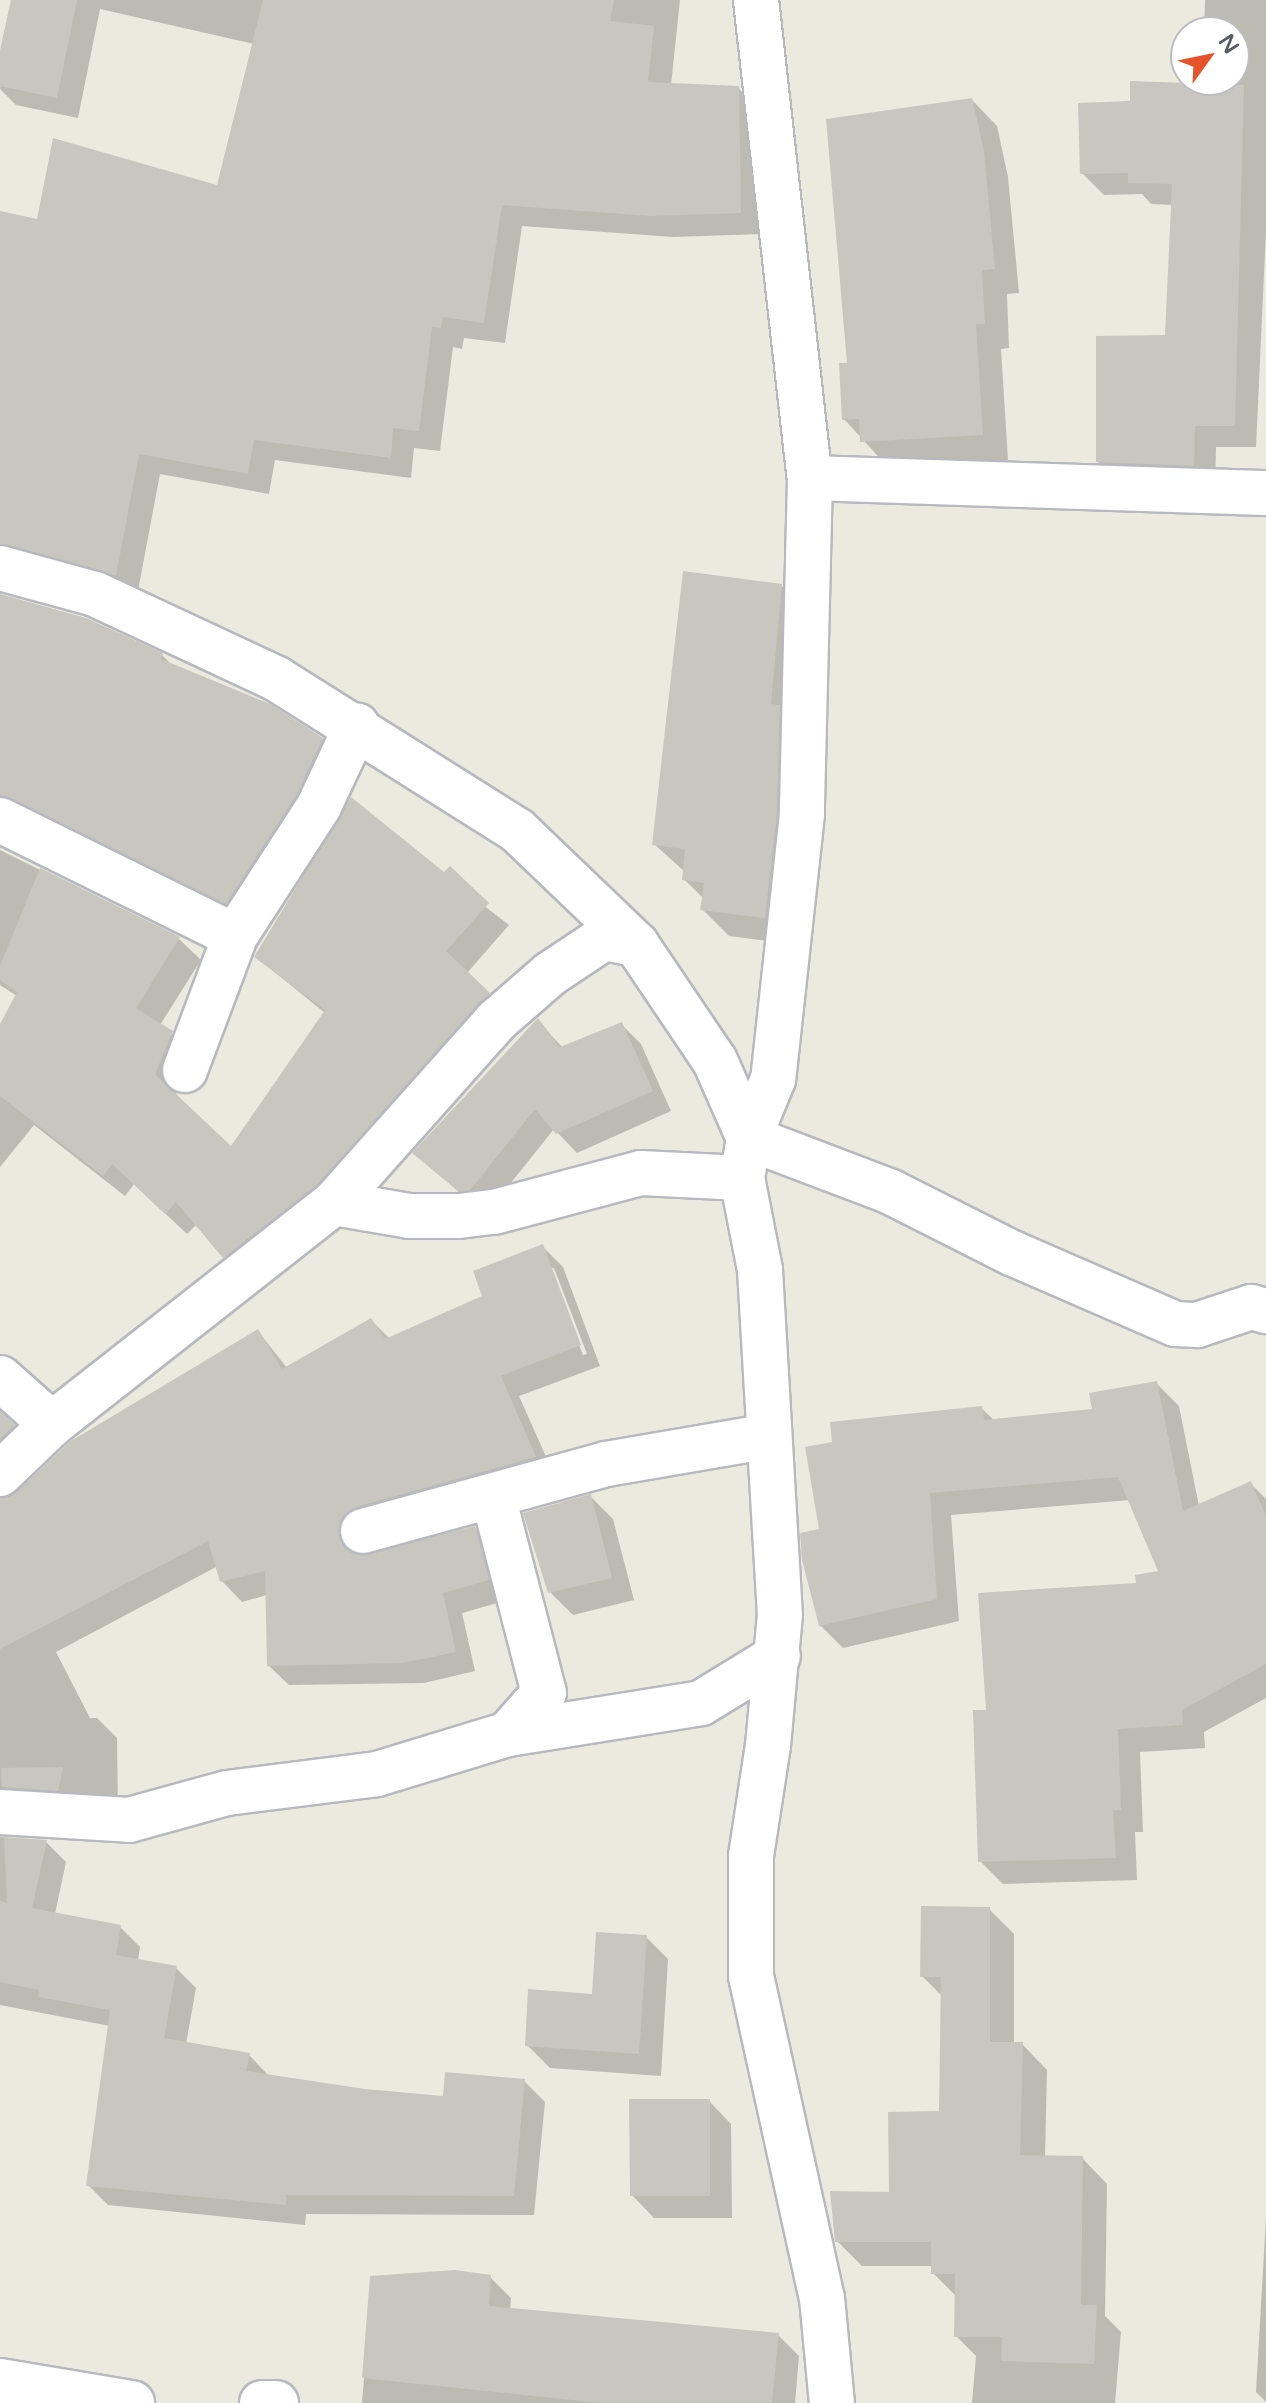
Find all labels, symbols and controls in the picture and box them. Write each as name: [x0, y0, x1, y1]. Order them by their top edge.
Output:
north arrow: [1170, 16, 1250, 96]
text: N: [1213, 30, 1244, 59]

